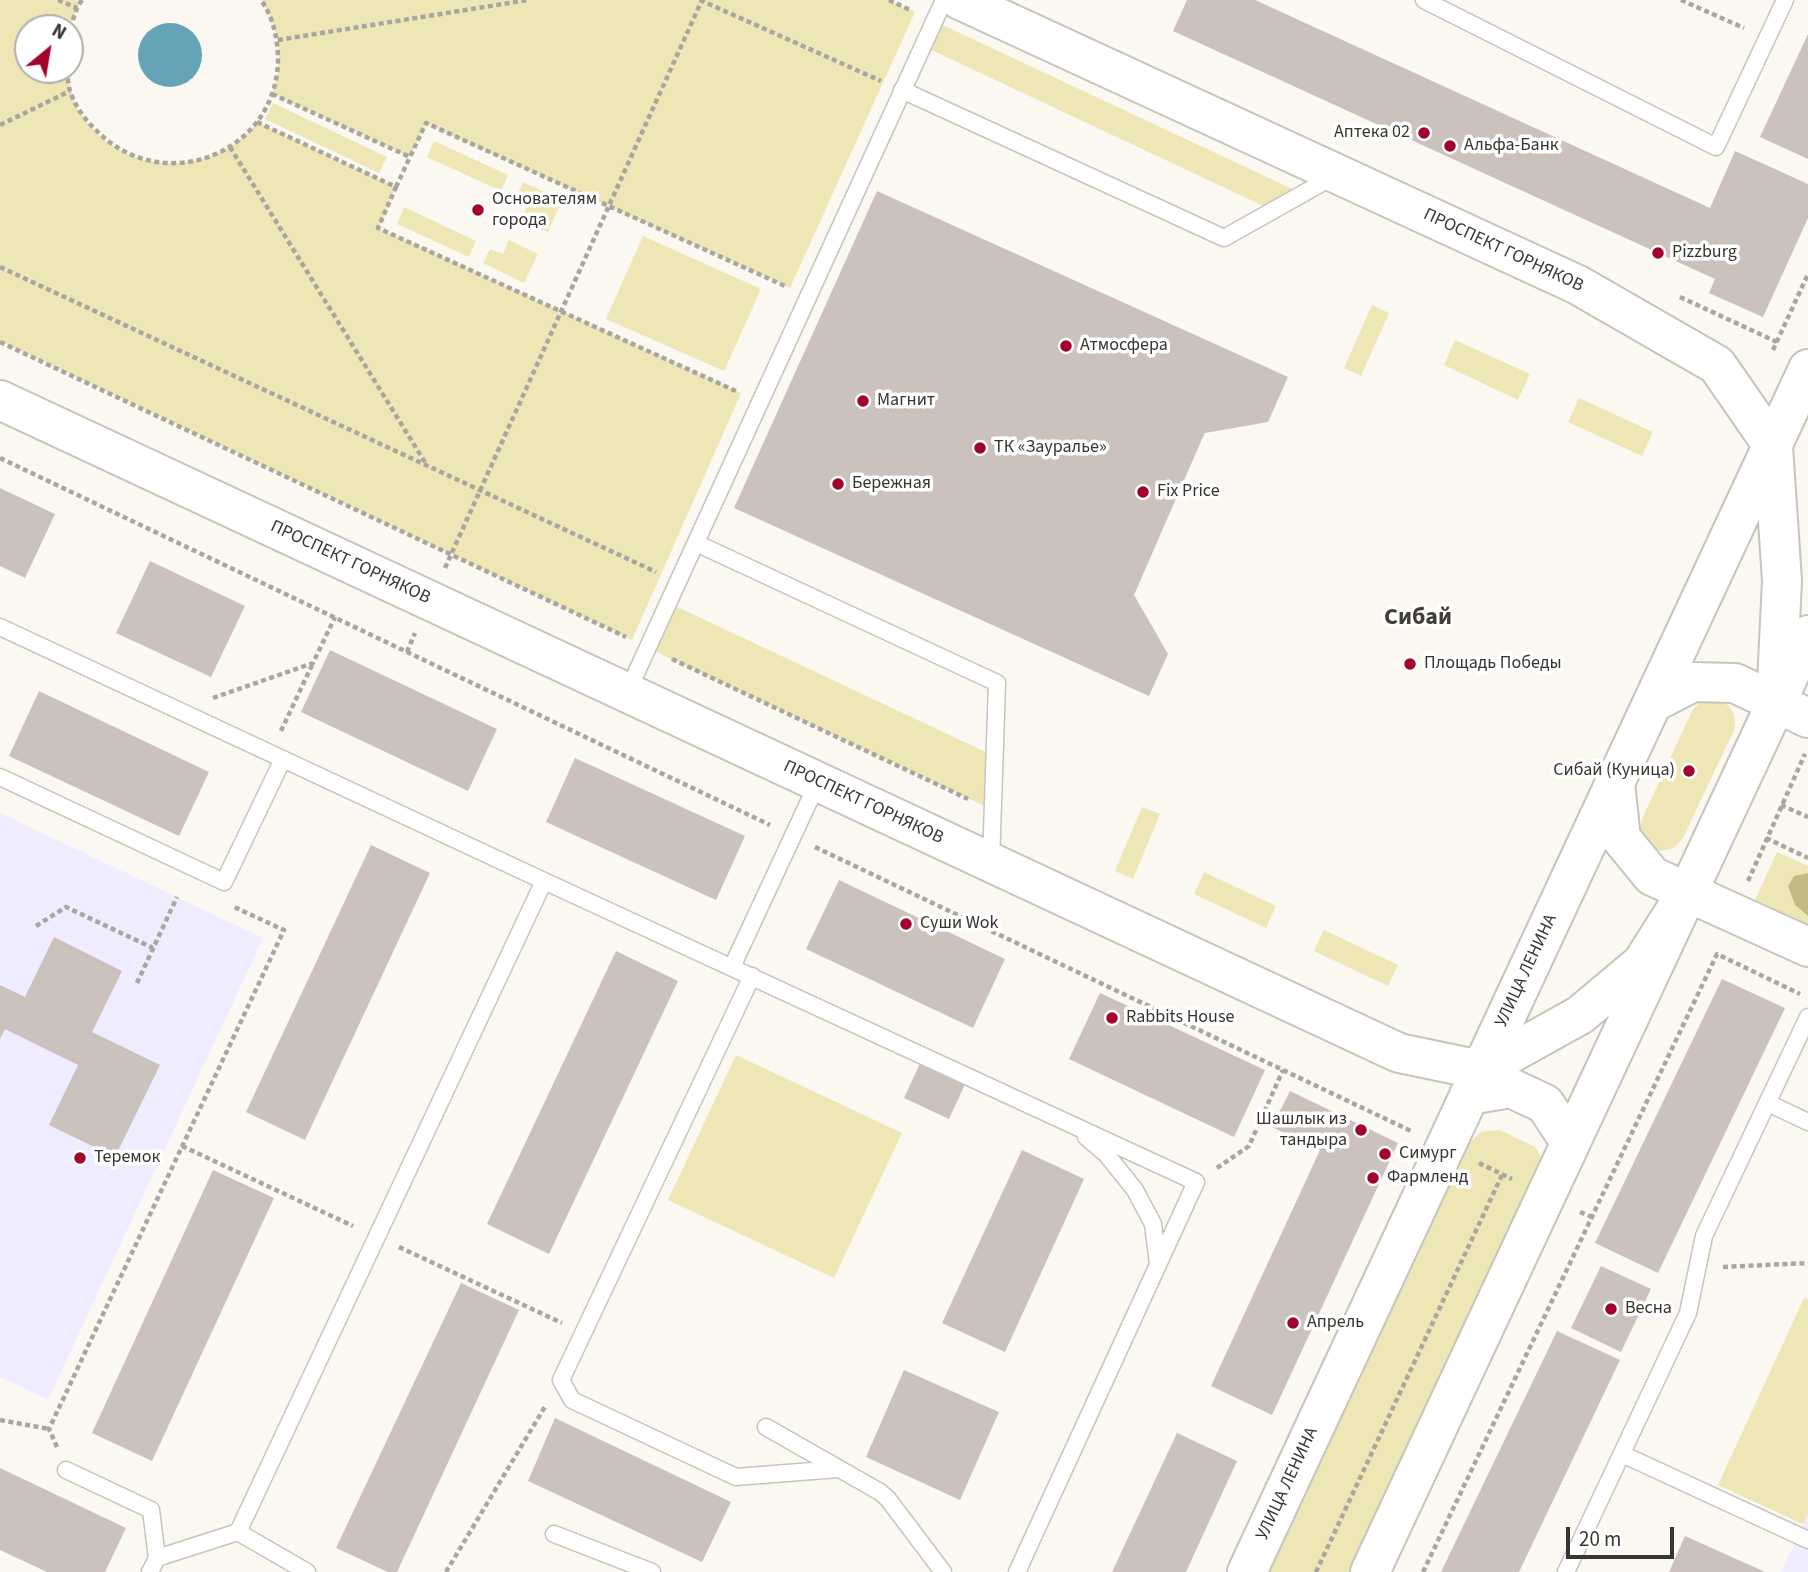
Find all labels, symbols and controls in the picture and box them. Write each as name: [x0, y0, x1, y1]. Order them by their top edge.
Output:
north arrow: [14, 14, 84, 84]
text: N: [47, 17, 71, 47]
place label: Аптека 02: [1334, 122, 1410, 144]
marker: Аптека 02: [1416, 125, 1432, 141]
place label: Альфа-Банк: [1464, 135, 1559, 157]
marker: Альфа-Банк: [1442, 138, 1458, 154]
place label: Основателям города: [492, 189, 597, 232]
marker: Основателям города: [470, 202, 486, 218]
street label: ПРОСПЕКТ ГОРНЯКОВ: [1419, 204, 1587, 298]
place label: Pizzburg: [1672, 242, 1737, 264]
marker: Pizzburg: [1650, 245, 1666, 261]
place label: Атмосфера: [1080, 335, 1168, 357]
marker: Атмосфера: [1058, 338, 1074, 354]
place label: Магнит: [877, 390, 935, 412]
marker: Магнит: [855, 393, 871, 409]
place label: ТК «Зауралье»: [994, 437, 1107, 459]
marker: ТК «Зауралье»: [972, 440, 988, 456]
place label: Бережная: [852, 473, 931, 495]
marker: Бережная: [830, 476, 846, 492]
place label: Fix Price: [1157, 481, 1220, 503]
marker: Fix Price: [1135, 484, 1151, 500]
street label: ПРОСПЕКТ ГОРНЯКОВ: [266, 516, 434, 610]
district label: Сибай: [1384, 605, 1452, 633]
place label: Площадь Победы: [1424, 653, 1562, 675]
marker: Площадь Победы: [1402, 656, 1418, 672]
street label: ПРОСПЕКТ ГОРНЯКОВ: [779, 756, 947, 850]
place label: Сибай (Куница): [1553, 760, 1675, 782]
marker: Сибай (Куница): [1681, 763, 1697, 779]
street label: УЛИЦА ЛЕНИНА: [1491, 911, 1563, 1031]
place label: Суши Wok: [920, 913, 999, 935]
marker: Суши Wok: [898, 916, 914, 932]
place label: Rabbits House: [1126, 1007, 1234, 1029]
marker: Rabbits House: [1104, 1010, 1120, 1026]
place label: Шашлык из тандыра: [1256, 1109, 1347, 1152]
marker: Шашлык из тандыра: [1353, 1122, 1369, 1138]
place label: Симург: [1399, 1143, 1457, 1165]
marker: Симург: [1377, 1146, 1393, 1162]
place label: Теремок: [94, 1147, 160, 1169]
marker: Теремок: [72, 1150, 88, 1166]
place label: Фармленд: [1387, 1167, 1468, 1189]
marker: Фармленд: [1365, 1170, 1381, 1186]
place label: Весна: [1625, 1298, 1672, 1320]
marker: Весна: [1603, 1301, 1619, 1317]
place label: Апрель: [1307, 1312, 1364, 1334]
marker: Апрель: [1285, 1315, 1301, 1331]
street label: УЛИЦА ЛЕНИНА: [1252, 1424, 1324, 1544]
scale bar: [1570, 1512, 1678, 1556]
text: 20 m: [1579, 1524, 1621, 1554]

